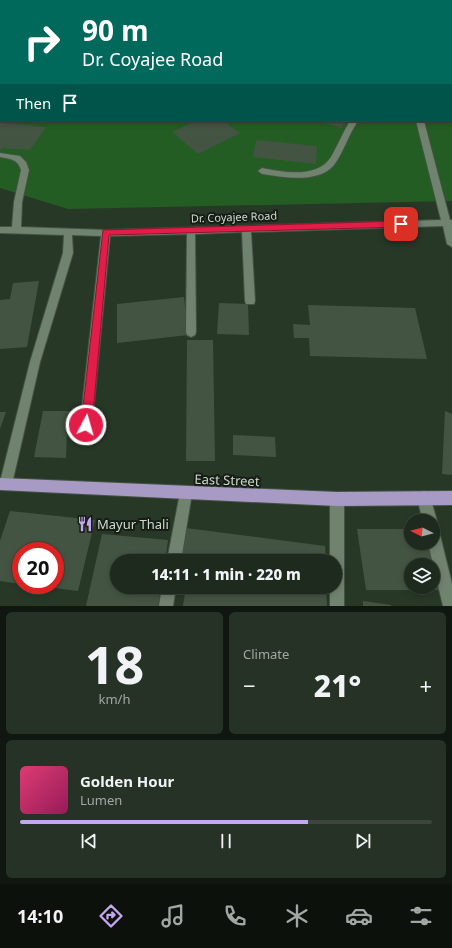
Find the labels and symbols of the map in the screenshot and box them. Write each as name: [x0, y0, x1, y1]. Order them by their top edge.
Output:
street label: Dr. Coyajee Road: [191, 207, 277, 226]
pin: [384, 207, 418, 241]
position arrow: [65, 404, 107, 446]
street label: East Street: [194, 470, 260, 490]
north arrow: [404, 514, 440, 550]
restaurant icon: Mayur Thali: [76, 515, 94, 533]
place label: Mayur Thali: [97, 515, 169, 533]
speed limit sign: 20: [12, 542, 64, 594]

